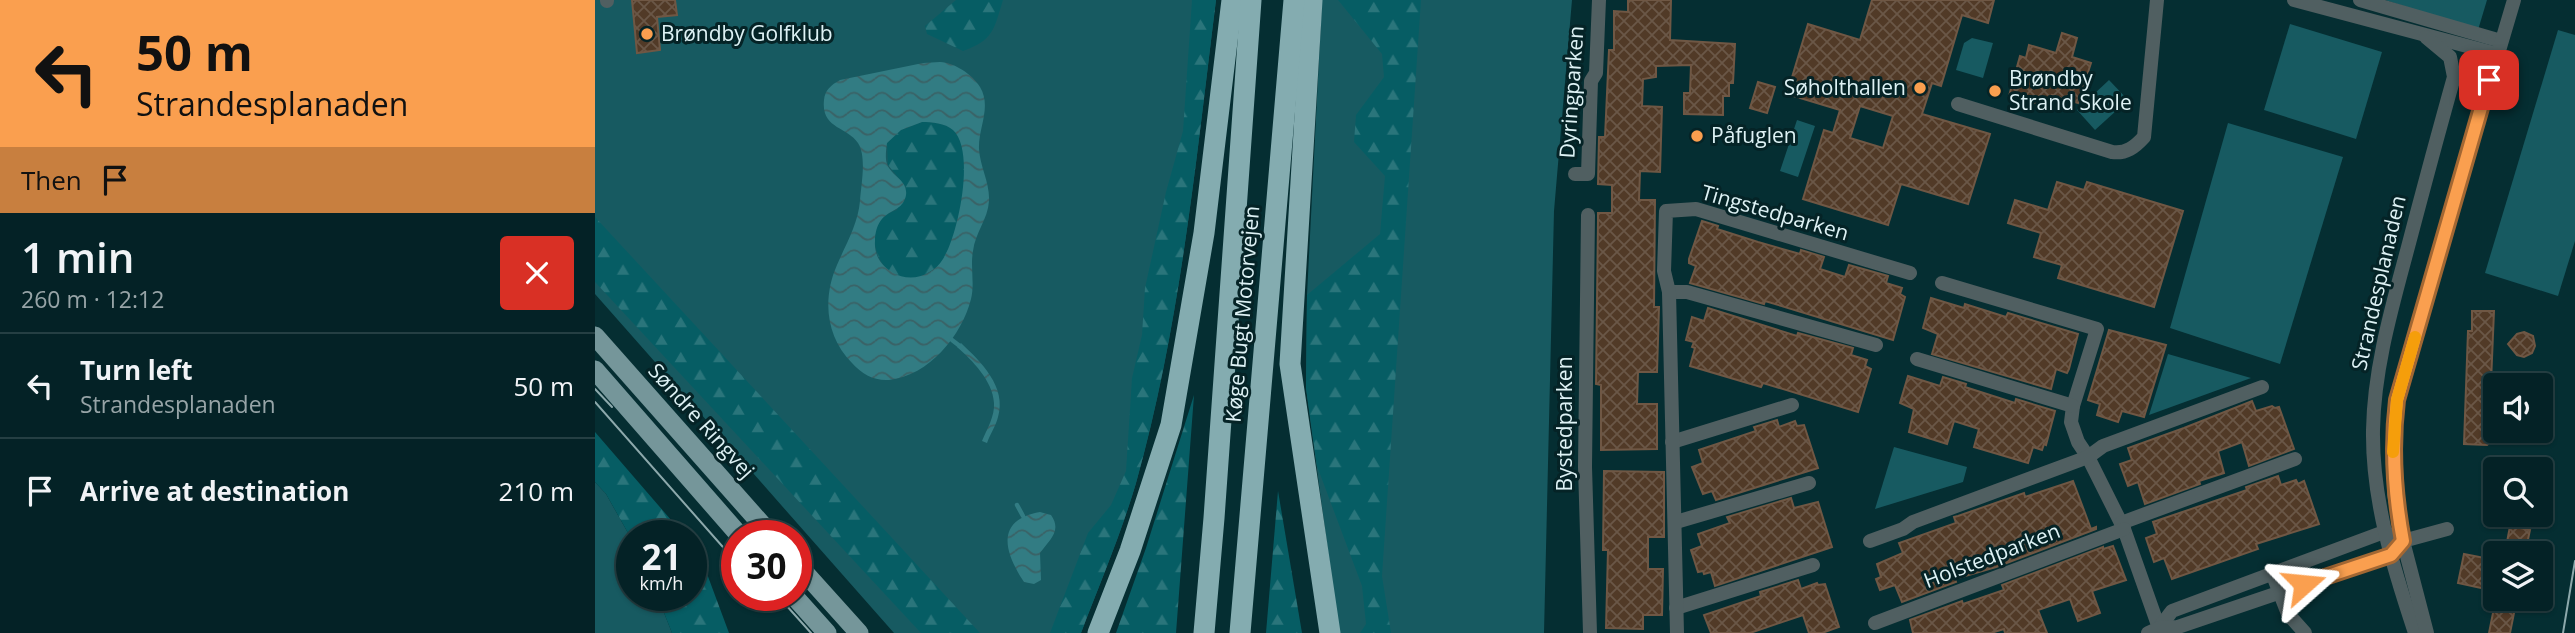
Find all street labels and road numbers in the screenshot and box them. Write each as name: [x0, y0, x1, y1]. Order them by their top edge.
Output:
street label: Dyringparken: [1552, 25, 1590, 159]
street label: Tingstedparken: [1698, 178, 1852, 246]
street label: Strandesplanaden: [2344, 193, 2412, 373]
street label: Køge Bugt Motorvejen: [1219, 204, 1265, 423]
street label: Bystedparken: [1550, 356, 1578, 492]
street label: Søndre Ringvej: [643, 357, 761, 484]
street label: Holstedparken: [1919, 516, 2064, 594]

